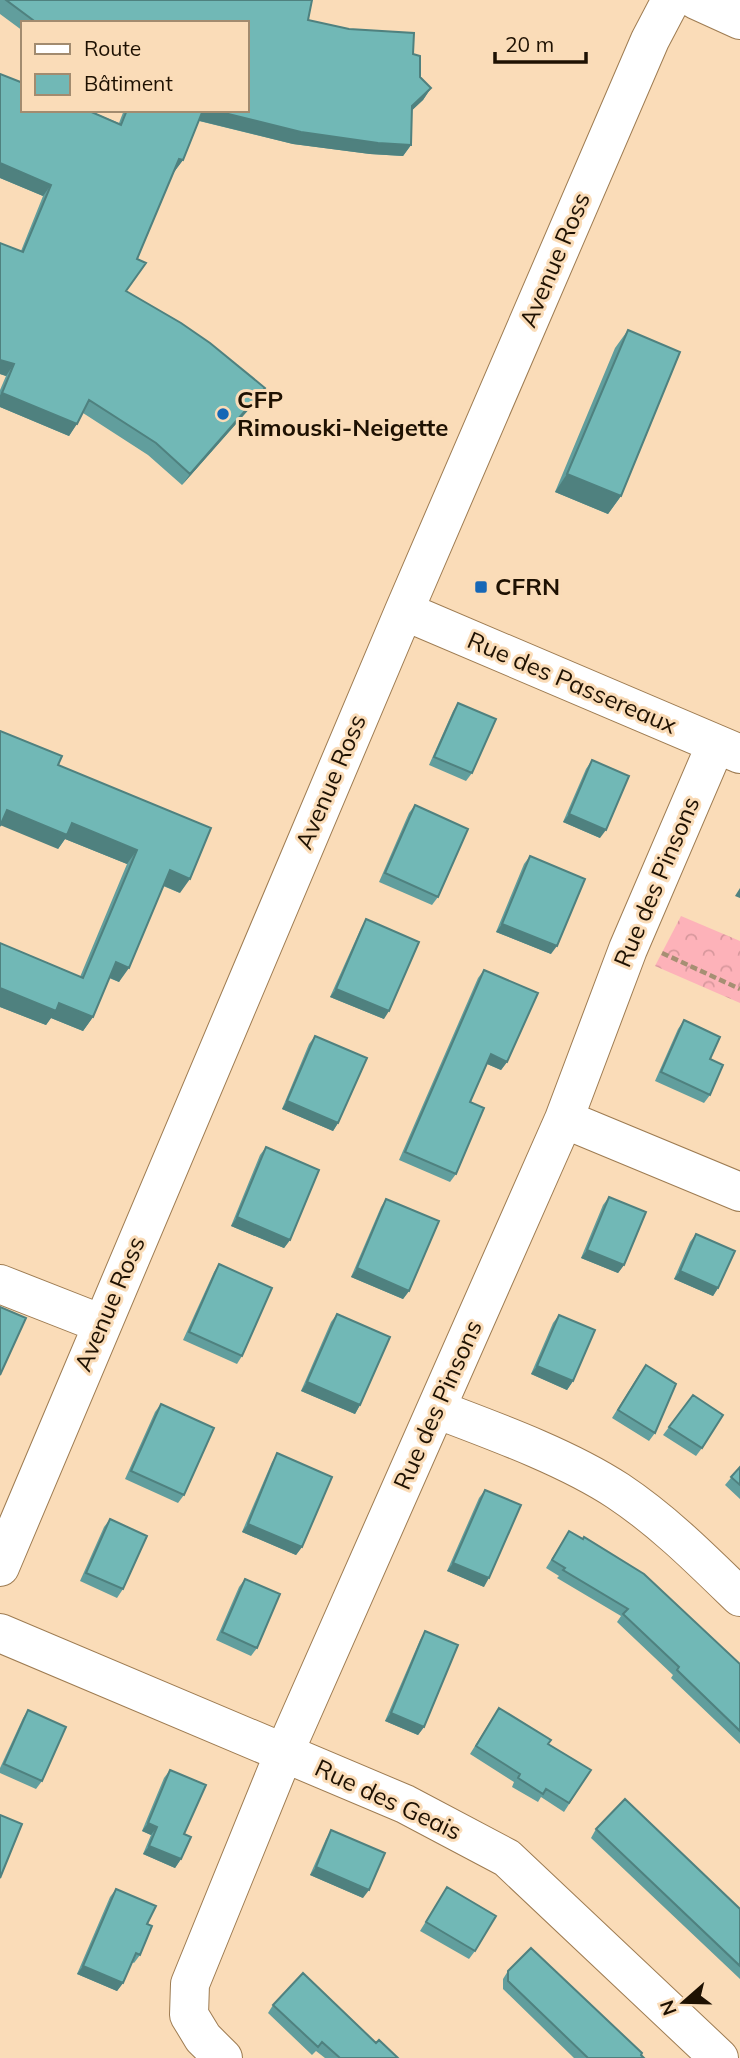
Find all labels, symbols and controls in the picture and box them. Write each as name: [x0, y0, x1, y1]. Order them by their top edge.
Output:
legend: [21, 21, 248, 112]
scale bar: [495, 21, 586, 65]
text: 20 m: [505, 31, 554, 57]
text: Route: [84, 35, 141, 61]
text: Bâtiment: [84, 70, 173, 96]
street label: Avenue Ross: [512, 188, 596, 332]
place label: CFP Rimouski-Neigette: [237, 384, 448, 442]
marker: CFP Rimouski-Neigette: [215, 406, 231, 422]
place label: CFRN: [495, 571, 560, 601]
marker: CFRN: [473, 579, 489, 595]
street label: Rue des Passereaux: [463, 624, 682, 740]
street label: Avenue Ross: [288, 710, 372, 854]
street label: Rue des Pinsons: [607, 792, 706, 971]
street label: Avenue Ross: [67, 1232, 151, 1376]
street label: Rue des Pinsons: [386, 1315, 488, 1494]
street label: Rue des Geais: [310, 1752, 466, 1846]
north arrow: [649, 1967, 719, 2037]
text: N: [654, 1997, 682, 2019]

